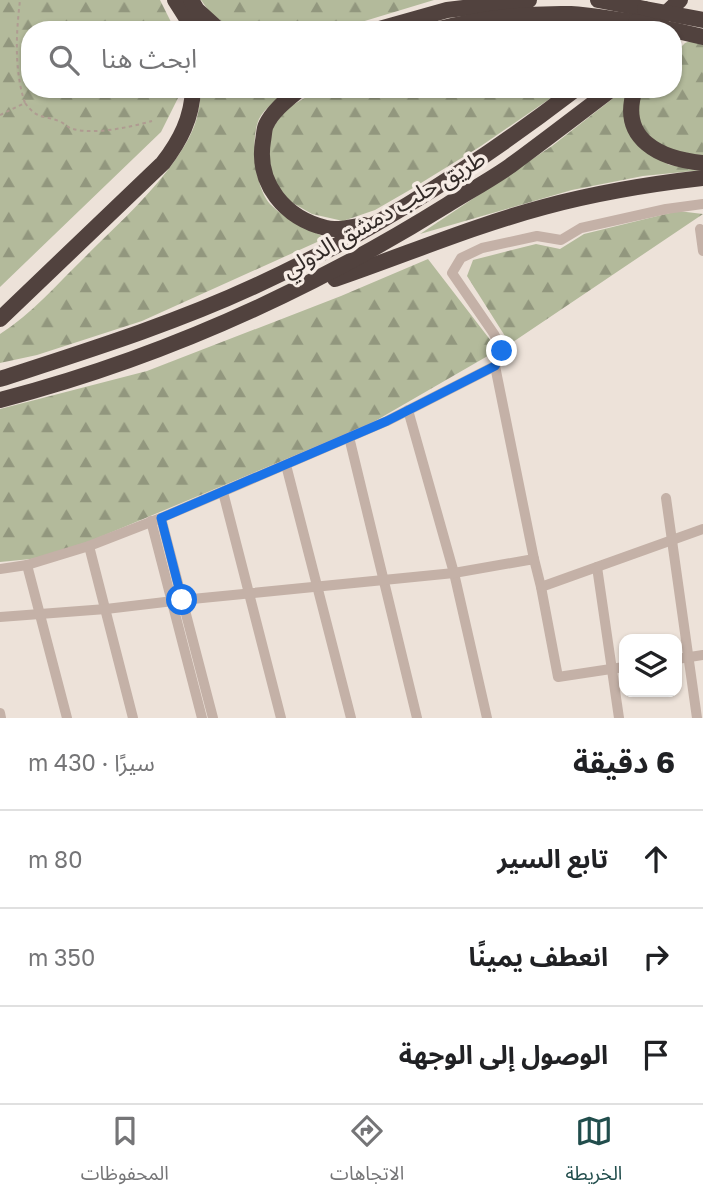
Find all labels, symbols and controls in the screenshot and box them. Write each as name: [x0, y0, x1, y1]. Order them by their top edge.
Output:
search box: [21, 21, 682, 98]
icon: search: [45, 41, 83, 79]
text: ابحث هنا: [101, 43, 197, 74]
street label: طريق حلب دمشق الدولي: [276, 143, 492, 286]
route end: [486, 335, 517, 366]
route start: [166, 584, 197, 615]
map controls: [619, 634, 682, 697]
button: layers: [619, 634, 682, 697]
text: 6 دقيقة: [573, 744, 675, 780]
text: سيرًا · 430 m: [28, 748, 155, 776]
icon: ahead: [637, 840, 675, 878]
text: تابع السير: [497, 843, 608, 874]
text: 80 m: [28, 845, 82, 873]
icon: right: [637, 938, 675, 976]
text: انعطف يمينًا: [469, 941, 608, 972]
text: 350 m: [28, 943, 95, 971]
icon: arrive: [637, 1036, 675, 1074]
text: الوصول إلى الوجهة: [399, 1039, 608, 1070]
tab: المحفوظات: [81, 1112, 169, 1194]
tab: الاتجاهات: [330, 1112, 404, 1194]
tab: الخريطة: [565, 1112, 622, 1194]

